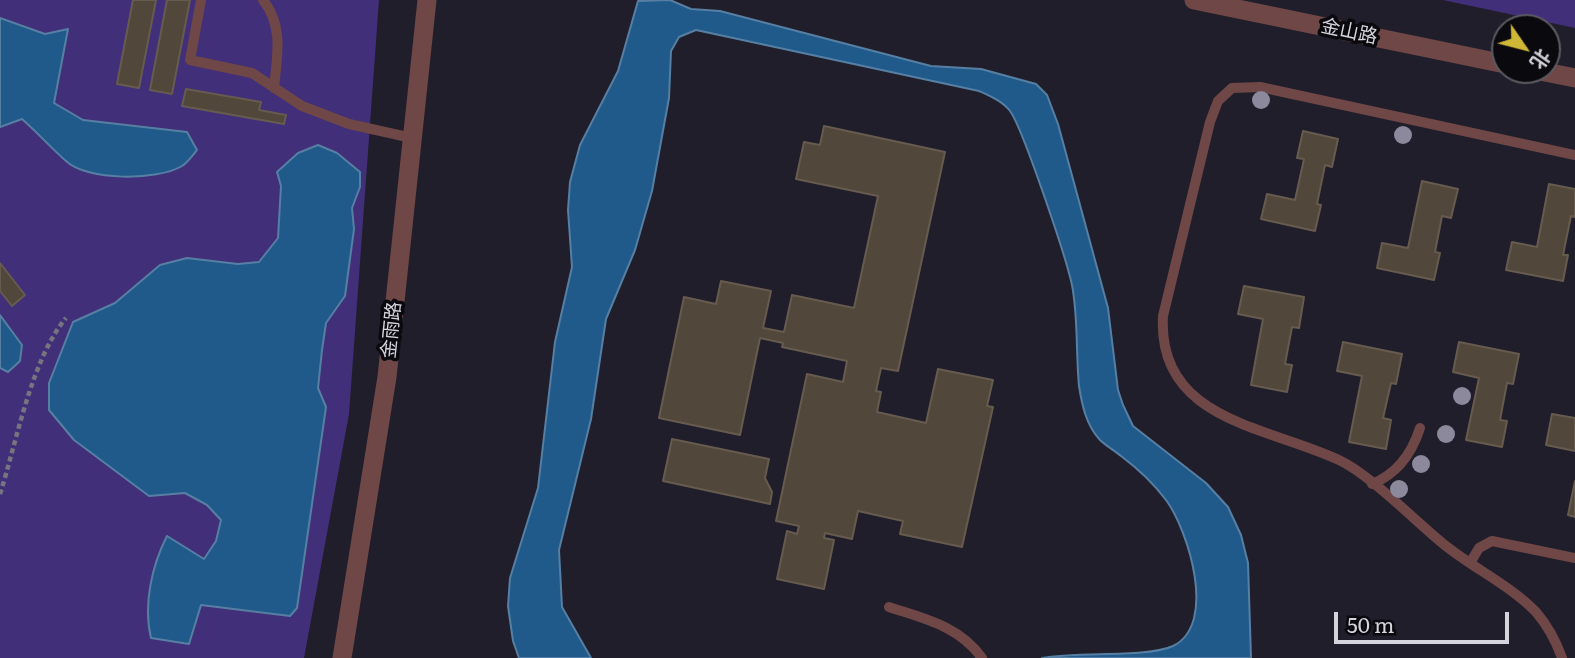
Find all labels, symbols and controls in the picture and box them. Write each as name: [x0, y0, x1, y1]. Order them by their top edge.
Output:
north arrow: [1491, 14, 1561, 84]
street label: 金山路: [1319, 15, 1379, 49]
text: 北: [1525, 44, 1558, 76]
street label: 金雨路: [378, 300, 406, 360]
scale bar: [1337, 598, 1512, 642]
text: 50 m: [1347, 608, 1394, 639]

